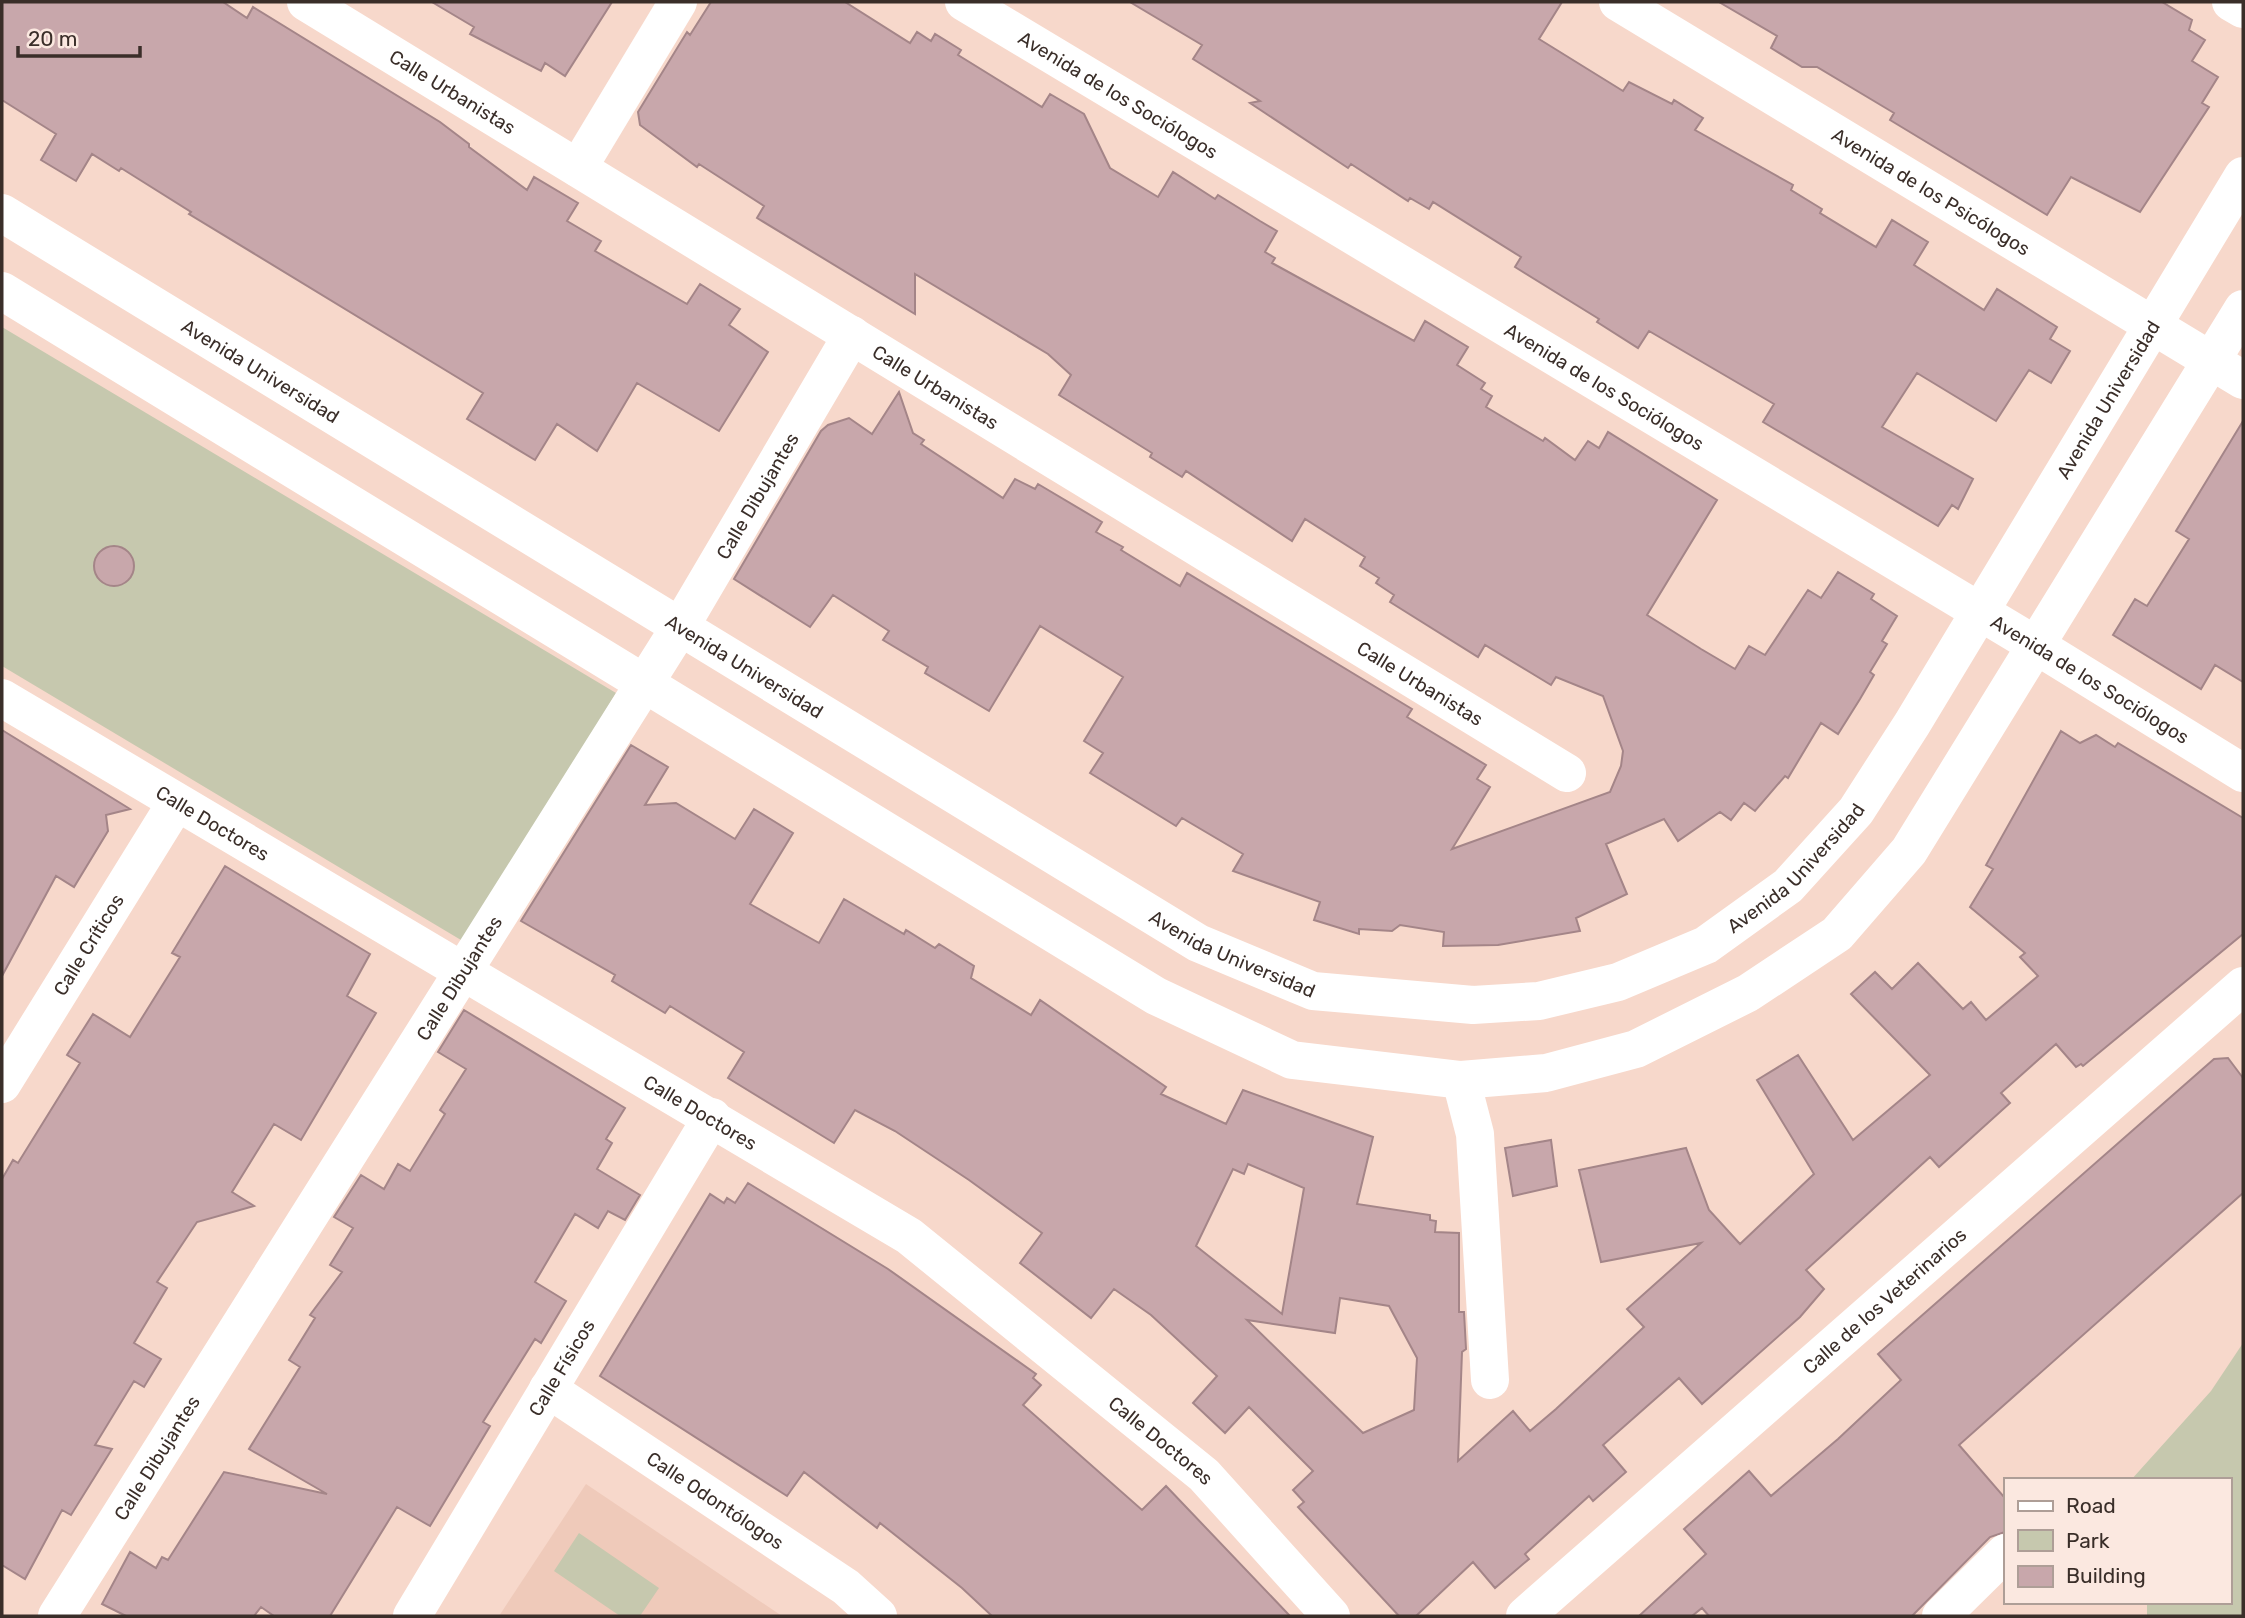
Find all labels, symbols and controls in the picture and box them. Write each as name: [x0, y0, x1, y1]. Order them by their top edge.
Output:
scale bar: [18, 14, 140, 58]
text: 20 m: [28, 26, 77, 51]
street label: Avenida de los Sociólogos: [1015, 26, 1222, 163]
street label: Calle Urbanistas: [386, 44, 520, 139]
street label: Avenida de los Psicólogos: [1828, 123, 2034, 260]
street label: Avenida Universidad: [178, 314, 344, 428]
street label: Avenida Universidad: [2051, 316, 2164, 483]
street label: Avenida de los Sociólogos: [1501, 318, 1708, 455]
street label: Calle Urbanistas: [868, 340, 1003, 434]
street label: Calle Dibujantes: [711, 429, 803, 563]
street label: Avenida Universidad: [662, 609, 828, 723]
street label: Avenida de los Sociólogos: [1987, 610, 2193, 749]
street label: Calle Urbanistas: [1353, 636, 1487, 731]
street label: Calle Doctores: [152, 780, 274, 866]
street label: Avenida Universidad: [1722, 799, 1869, 938]
street label: Calle Críticos: [48, 889, 128, 1000]
street label: Avenida Universidad: [1146, 905, 1319, 1002]
street label: Calle Dibujantes: [411, 912, 507, 1045]
street label: Calle Doctores: [639, 1070, 761, 1155]
street label: Calle de los Veterinarios: [1798, 1223, 1971, 1379]
street label: Calle Físicos: [523, 1315, 599, 1420]
street label: Calle Dibujantes: [109, 1391, 204, 1524]
street label: Calle Doctores: [1104, 1391, 1218, 1489]
street label: Calle Odontólogos: [642, 1446, 788, 1554]
legend: [2004, 1478, 2231, 1604]
text: Road: [2066, 1493, 2116, 1518]
text: Park: [2066, 1528, 2110, 1553]
text: Building: [2066, 1563, 2146, 1588]

